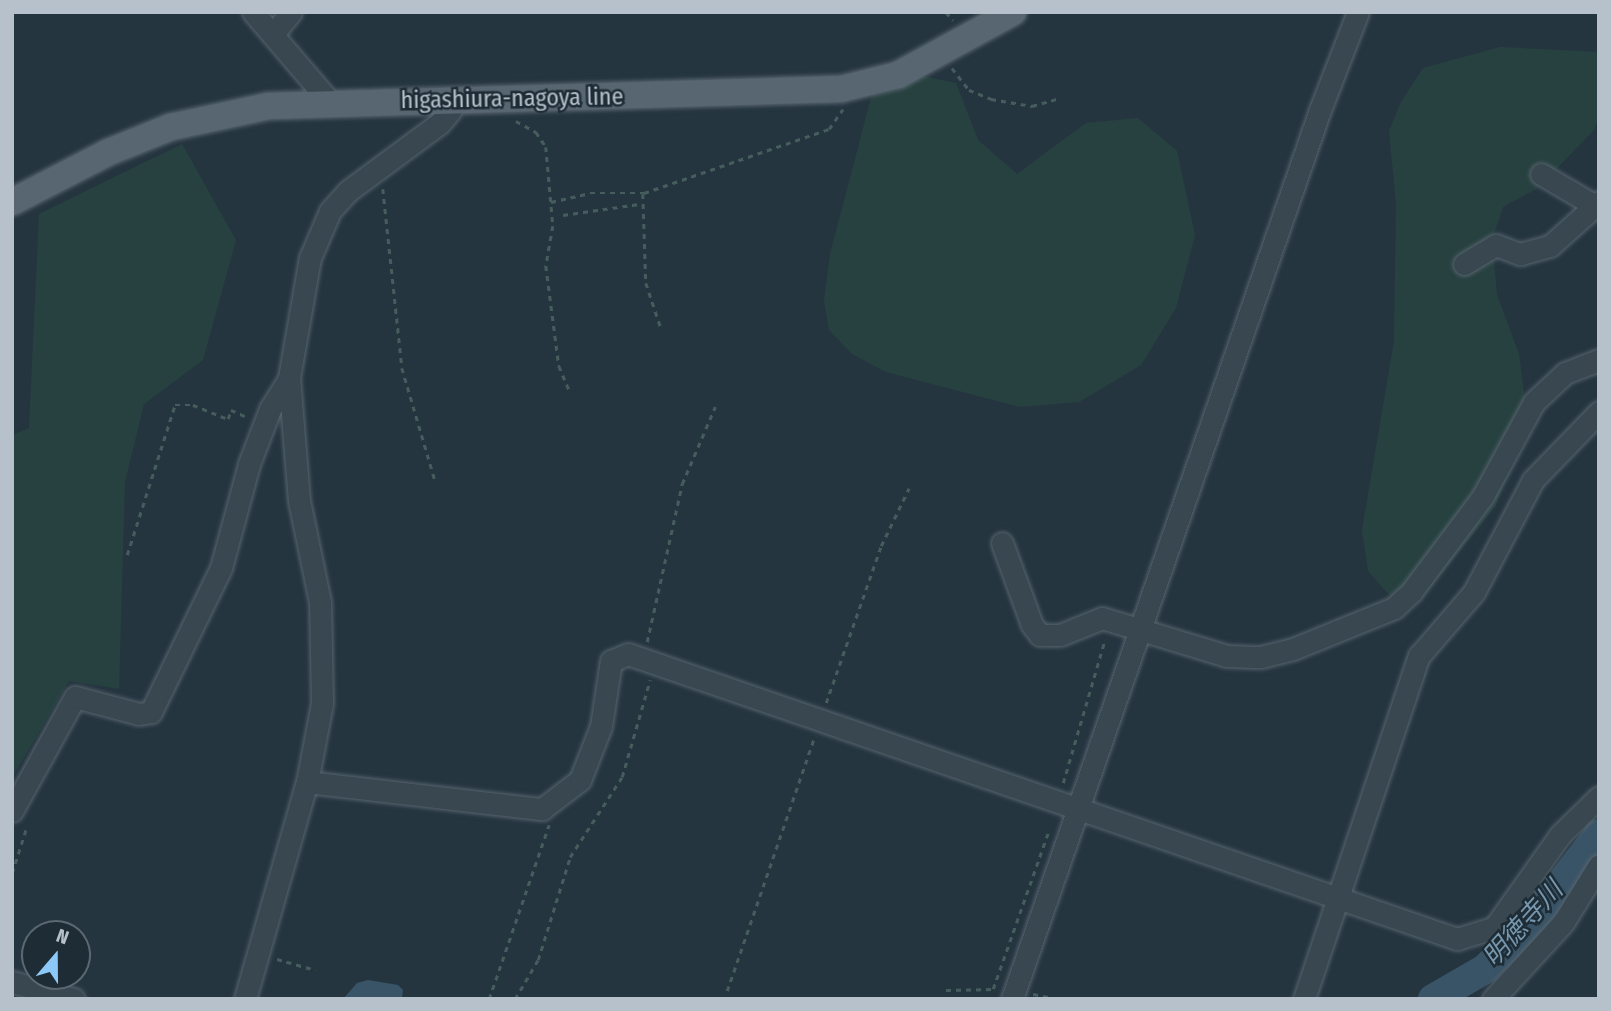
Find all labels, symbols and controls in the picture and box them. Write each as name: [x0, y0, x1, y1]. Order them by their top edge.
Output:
street label: higashiura-nagoya line: [400, 83, 624, 115]
water label: 明徳寺川: [1477, 875, 1569, 973]
north arrow: [21, 920, 91, 990]
text: N: [53, 924, 72, 949]

